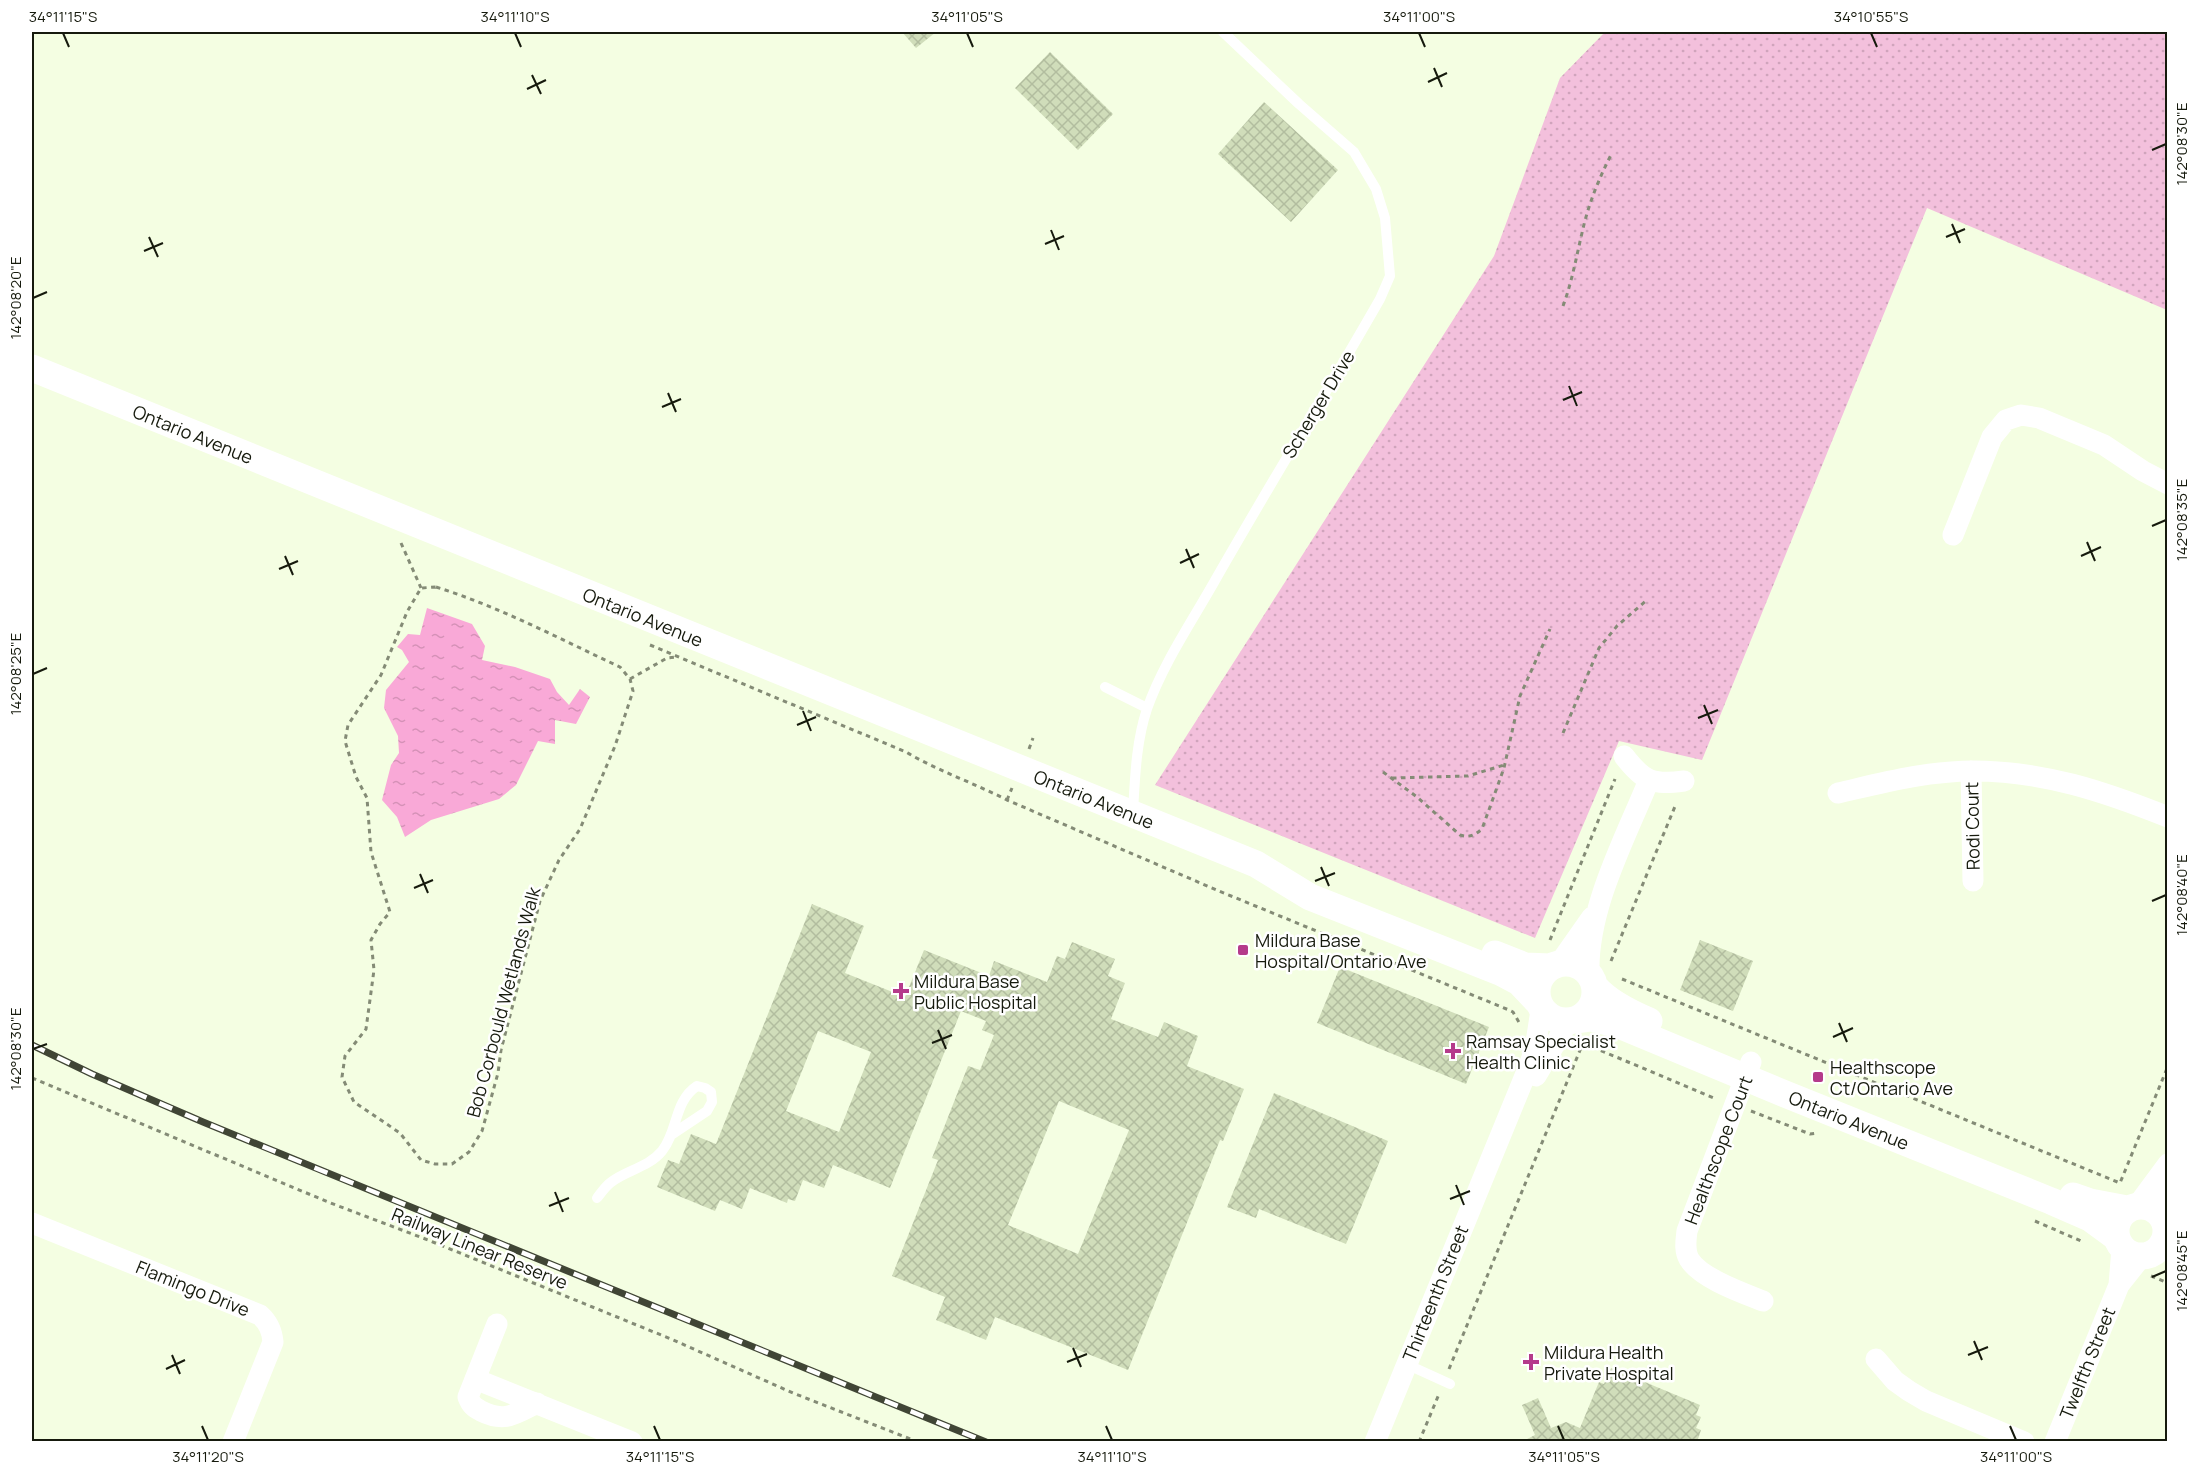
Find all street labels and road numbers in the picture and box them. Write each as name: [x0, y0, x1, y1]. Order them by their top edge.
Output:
street label: Scherger Drive: [1276, 346, 1360, 462]
street label: Ontario Avenue: [129, 399, 257, 469]
street label: Ontario Avenue: [579, 582, 707, 652]
street label: Ontario Avenue: [1030, 764, 1158, 834]
street label: Rodi Court: [1959, 782, 1985, 870]
street label: Bob Corbould Wetlands Walk: [461, 883, 546, 1120]
street label: Healthscope Court: [1679, 1072, 1757, 1228]
street label: Ontario Avenue: [1785, 1085, 1913, 1155]
street label: Railway Linear Reserve: [388, 1202, 572, 1294]
street label: Thirteenth Street: [1397, 1221, 1473, 1365]
street label: Flamingo Drive: [133, 1254, 253, 1322]
street label: Twelfth Street: [2054, 1304, 2120, 1422]

